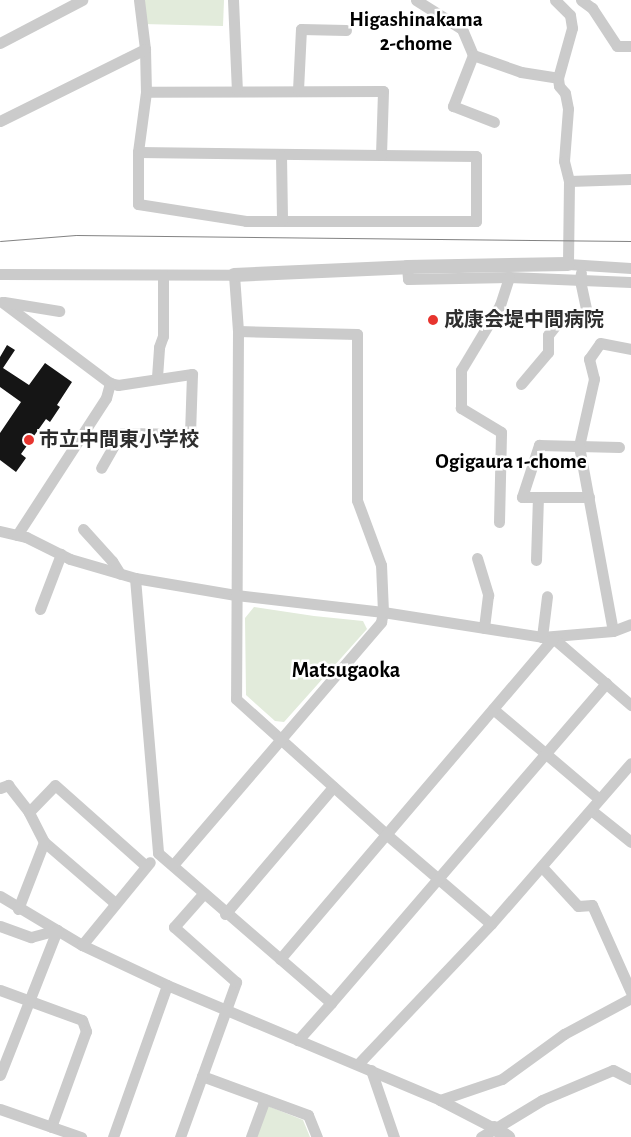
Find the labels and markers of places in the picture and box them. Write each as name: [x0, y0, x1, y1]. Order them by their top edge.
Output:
place label: 成康会堤中間病院: [444, 308, 604, 332]
marker: 成康会堤中間病院: [426, 313, 440, 327]
place label: 市立中間東小学校: [39, 428, 199, 452]
marker: 市立中間東小学校: [23, 434, 35, 446]

